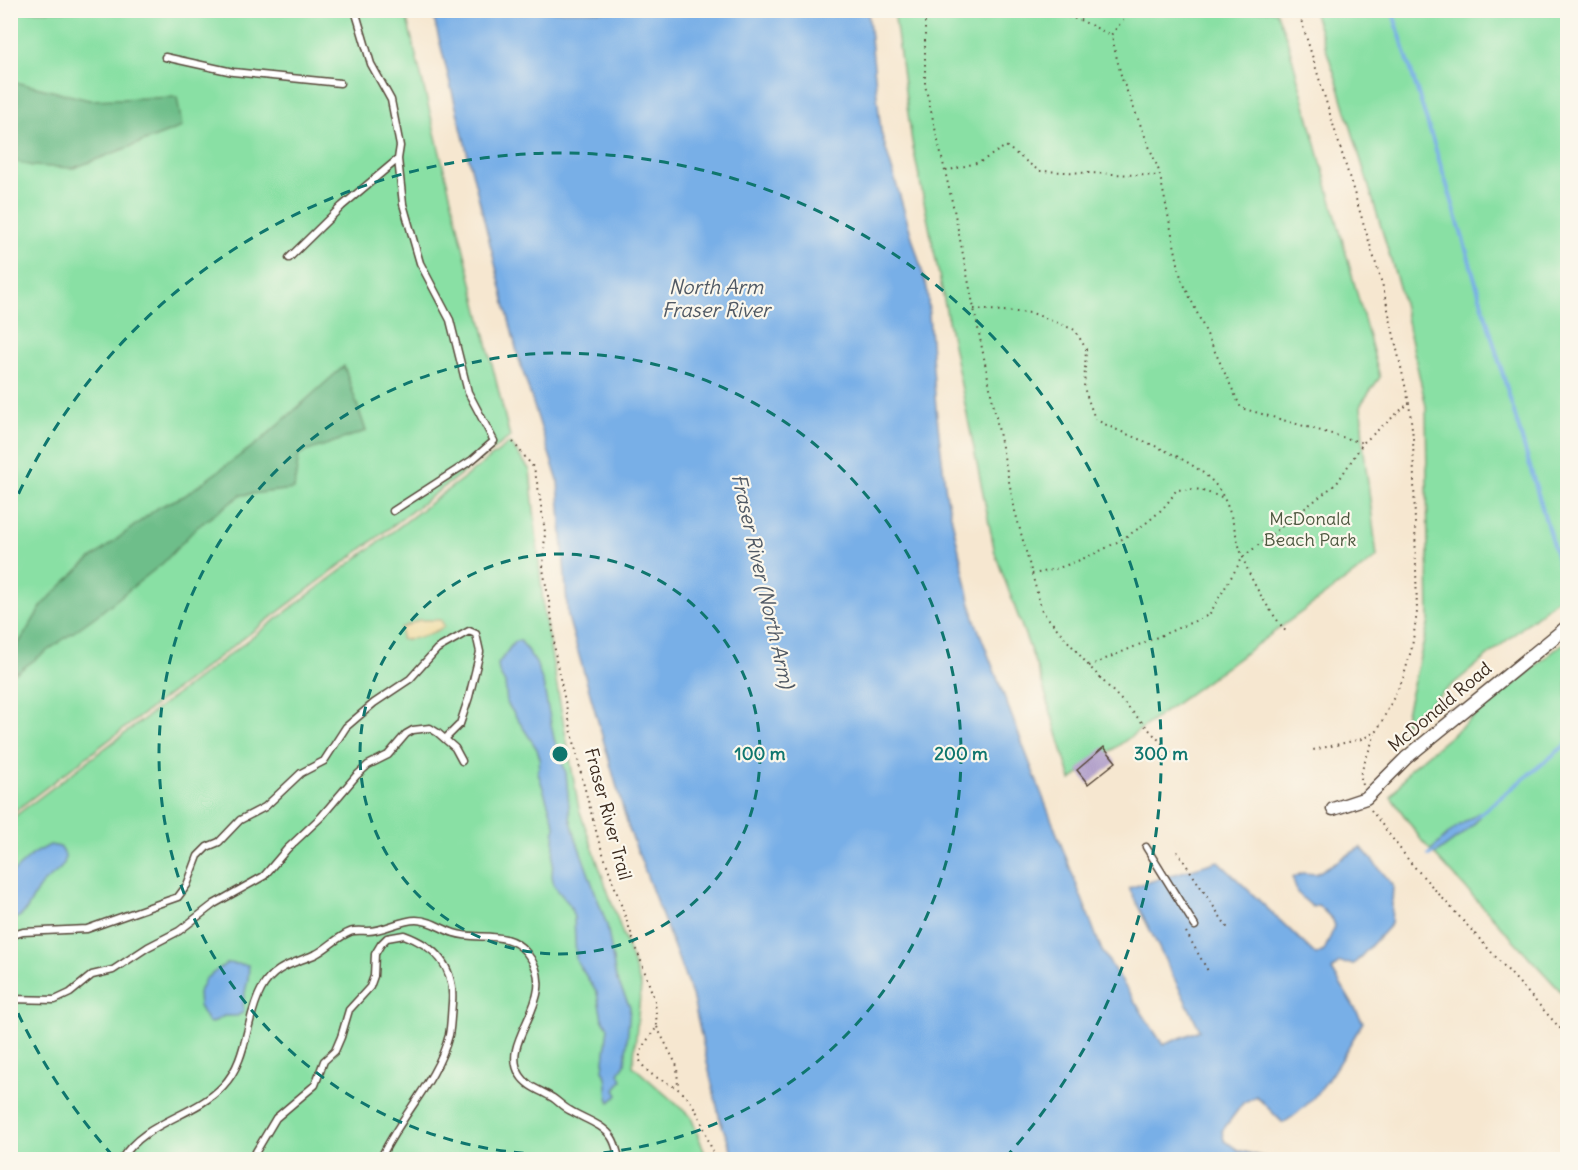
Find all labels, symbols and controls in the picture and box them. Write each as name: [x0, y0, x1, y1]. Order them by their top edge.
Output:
water label: North Arm Fraser River: [662, 274, 773, 322]
water label: Fraser River (North Arm): [727, 471, 801, 691]
park label: McDonald Beach Park: [1264, 507, 1356, 551]
street label: McDonald Road: [1383, 656, 1496, 757]
text: 100 m: [735, 742, 786, 765]
text: 200 m: [934, 742, 988, 765]
text: 300 m: [1134, 742, 1188, 765]
centre of rings: [550, 744, 570, 764]
street label: Fraser River Trail: [580, 745, 637, 882]

